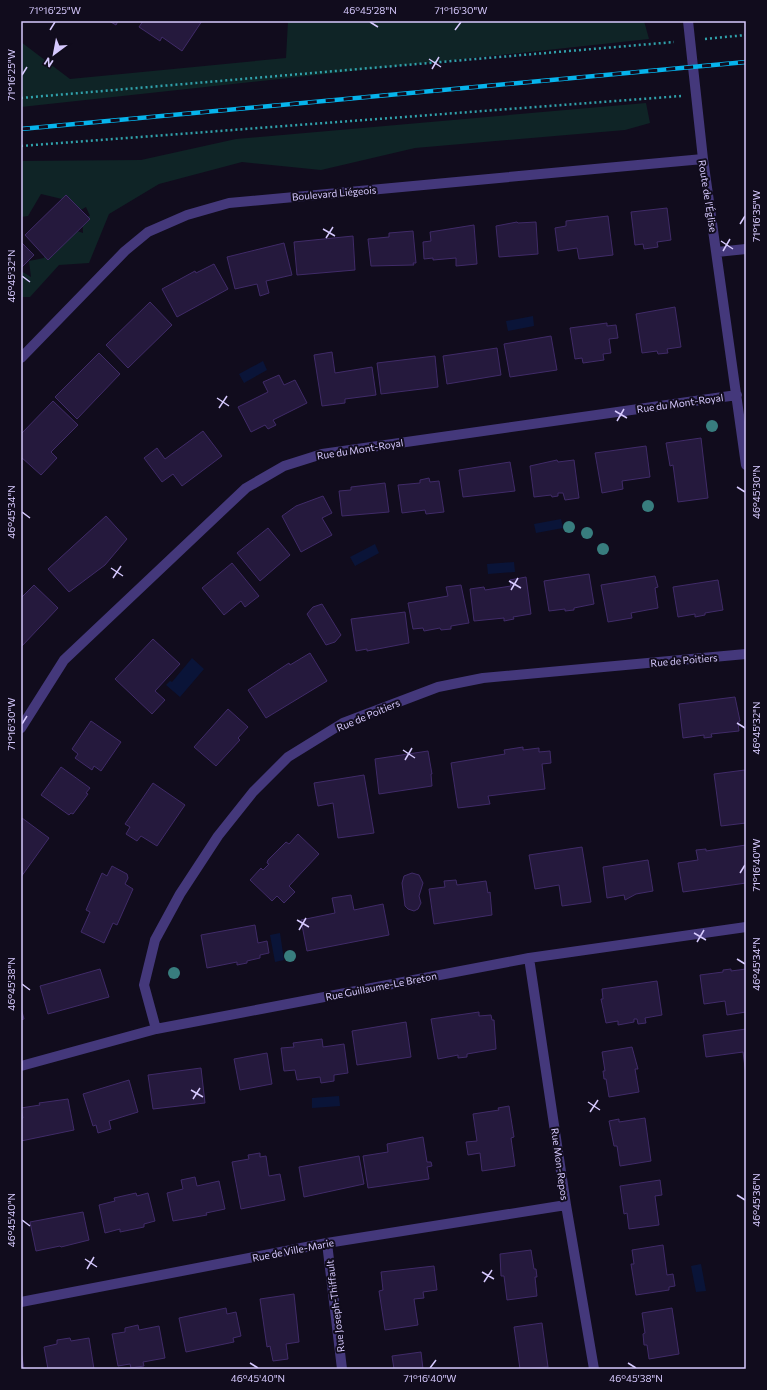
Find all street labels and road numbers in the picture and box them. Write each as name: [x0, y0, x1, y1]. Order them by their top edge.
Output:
street label: Route de l'Église: [696, 159, 720, 233]
street label: Boulevard Liégeois: [291, 183, 377, 203]
street label: Rue du Mont-Royal: [636, 391, 724, 415]
street label: Rue du Mont-Royal: [316, 436, 404, 462]
street label: Rue de Poitiers: [650, 651, 719, 669]
street label: Rue de Poitiers: [335, 696, 402, 734]
street label: Rue Guillaume-Le Breton: [324, 969, 438, 1003]
street label: Rue Mon-Repos: [549, 1127, 571, 1201]
street label: Rue de Ville-Marie: [251, 1236, 335, 1264]
street label: Rue Joseph-Thiffault: [323, 1259, 347, 1353]

